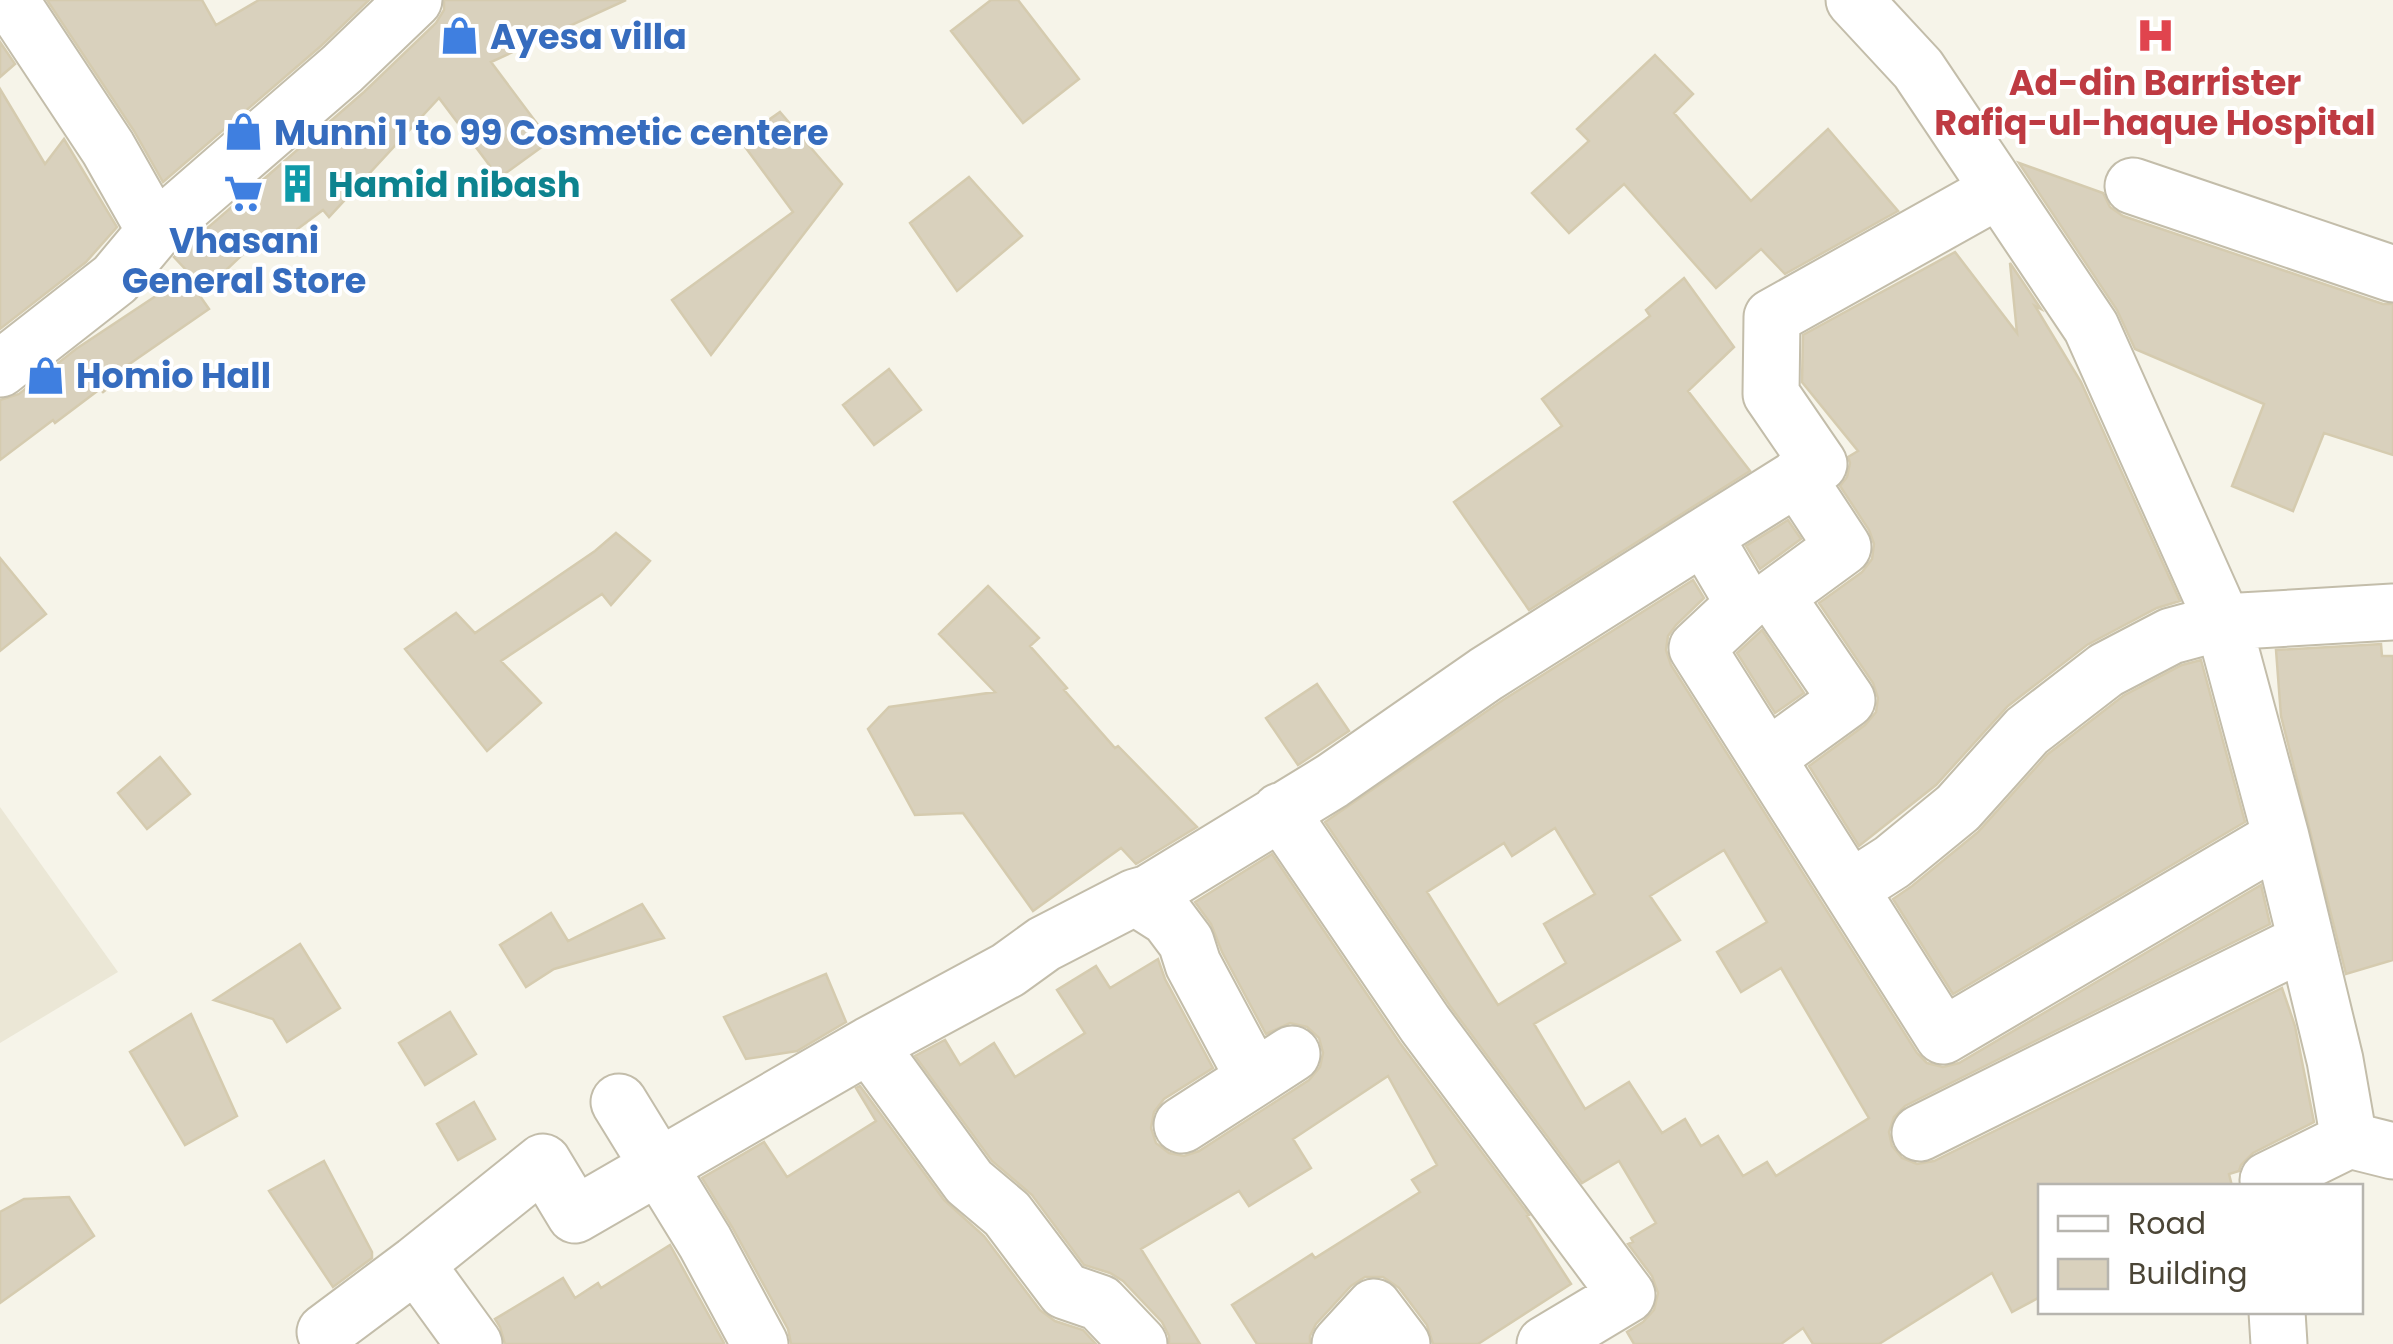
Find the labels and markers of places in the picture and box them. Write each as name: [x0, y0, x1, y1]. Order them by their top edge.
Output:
place label: Ayesa villa: [490, 12, 687, 61]
hospital icon: Ad-din Barrister Rafiq-ul-haque Hospital: [2134, 14, 2176, 56]
shop icon: Ayesa villa: [439, 15, 481, 57]
place label: Ad-din Barrister Rafiq-ul-haque Hospital: [1934, 58, 2376, 147]
place label: Munni 1 to 99 Cosmetic centere: [274, 108, 829, 157]
shop icon: Munni 1 to 99 Cosmetic centere: [223, 111, 265, 153]
place label: Hamid nibash: [328, 160, 581, 209]
building icon: Hamid nibash: [277, 163, 319, 205]
supermarket icon: Vhasani General Store: [223, 172, 265, 214]
place label: Vhasani General Store: [122, 216, 366, 305]
place label: Homio Hall: [76, 351, 271, 400]
shop icon: Homio Hall: [25, 354, 67, 396]

